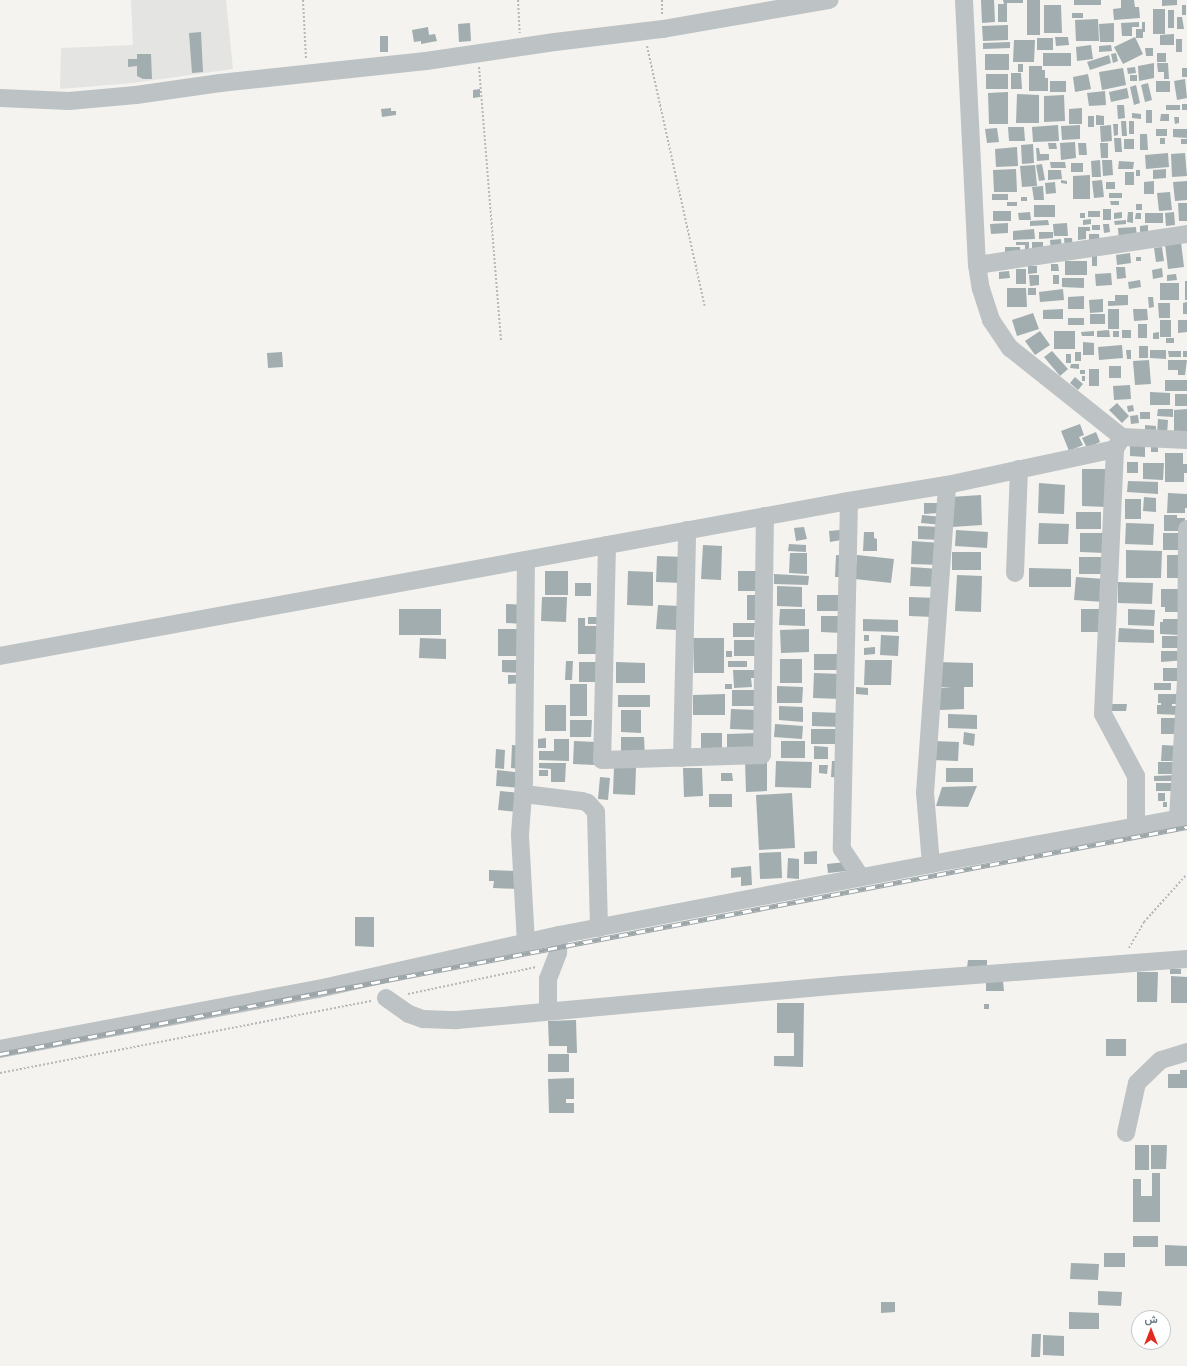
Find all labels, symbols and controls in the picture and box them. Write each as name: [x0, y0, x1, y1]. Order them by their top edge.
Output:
north arrow: [1131, 1310, 1171, 1350]
text: ش: [1144, 1312, 1158, 1326]

